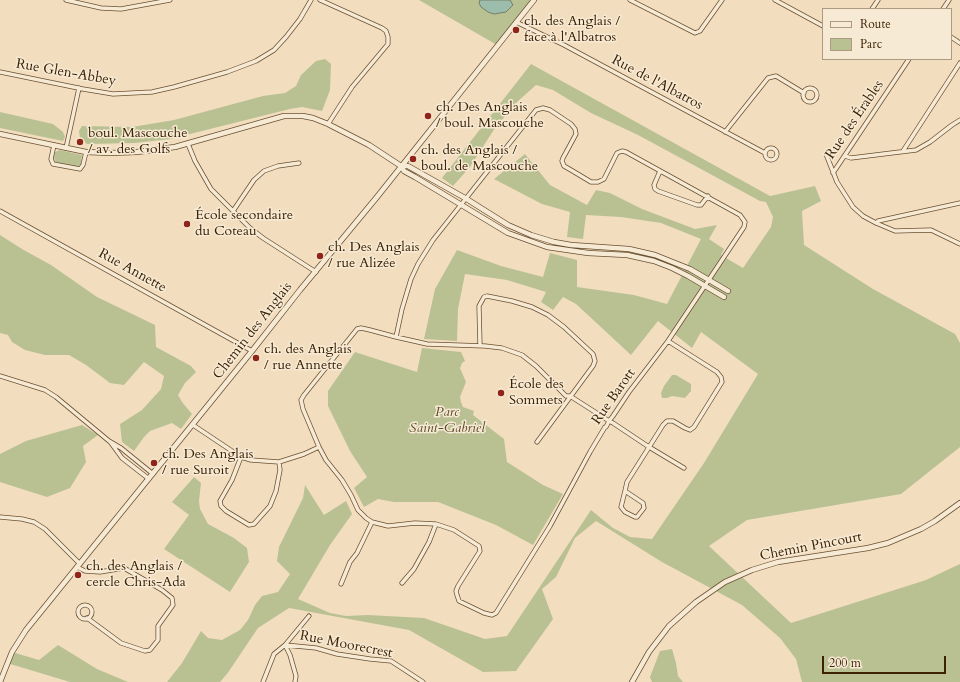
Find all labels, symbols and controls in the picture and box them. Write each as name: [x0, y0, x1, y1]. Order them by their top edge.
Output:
legend: [822, 8, 952, 60]
place label: ch. des Anglais / face à l'Albatros: [524, 14, 620, 46]
text: Route: [860, 16, 891, 32]
marker: ch. des Anglais / face à l'Albatros: [511, 25, 521, 35]
text: Parc: [860, 36, 882, 52]
street label: Rue de l'Albatros: [609, 52, 705, 114]
street label: Rue Glen-Abbey: [15, 56, 117, 90]
street label: Rue des Érables: [822, 77, 888, 163]
place label: ch. Des Anglais / boul. Mascouche: [436, 100, 544, 132]
marker: ch. Des Anglais / boul. Mascouche: [423, 111, 433, 121]
place label: boul. Mascouche / av. des Golfs: [88, 126, 188, 158]
marker: boul. Mascouche / av. des Golfs: [75, 137, 85, 147]
place label: ch. des Anglais / boul. de Mascouche: [421, 143, 538, 176]
marker: ch. des Anglais / boul. de Mascouche: [408, 154, 418, 164]
place label: École secondaire du Coteau: [195, 208, 293, 240]
marker: École secondaire du Coteau: [182, 219, 192, 229]
place label: ch. Des Anglais / rue Alizée: [328, 240, 420, 272]
street label: Rue Annette: [95, 245, 169, 297]
marker: ch. Des Anglais / rue Alizée: [315, 251, 325, 261]
street label: Chemin des Anglais: [210, 279, 296, 383]
place label: ch. des Anglais / rue Annette: [264, 342, 352, 374]
marker: ch. des Anglais / rue Annette: [251, 353, 261, 363]
street label: Rue Barott: [589, 366, 639, 428]
place label: École des Sommets: [509, 377, 564, 410]
marker: École des Sommets: [496, 388, 506, 398]
park label: Parc Saint-Gabriel: [409, 405, 485, 438]
place label: ch. Des Anglais / rue Suroit: [162, 447, 254, 480]
marker: ch. Des Anglais / rue Suroit: [149, 458, 159, 468]
street label: Chemin Pincourt: [759, 529, 863, 565]
place label: ch. des Anglais / cercle Chris-Ada: [86, 559, 186, 592]
marker: ch. des Anglais / cercle Chris-Ada: [73, 570, 83, 580]
street label: Rue Moorecrest: [298, 628, 394, 662]
scale bar: [824, 648, 948, 674]
text: 200 m: [829, 655, 861, 671]

